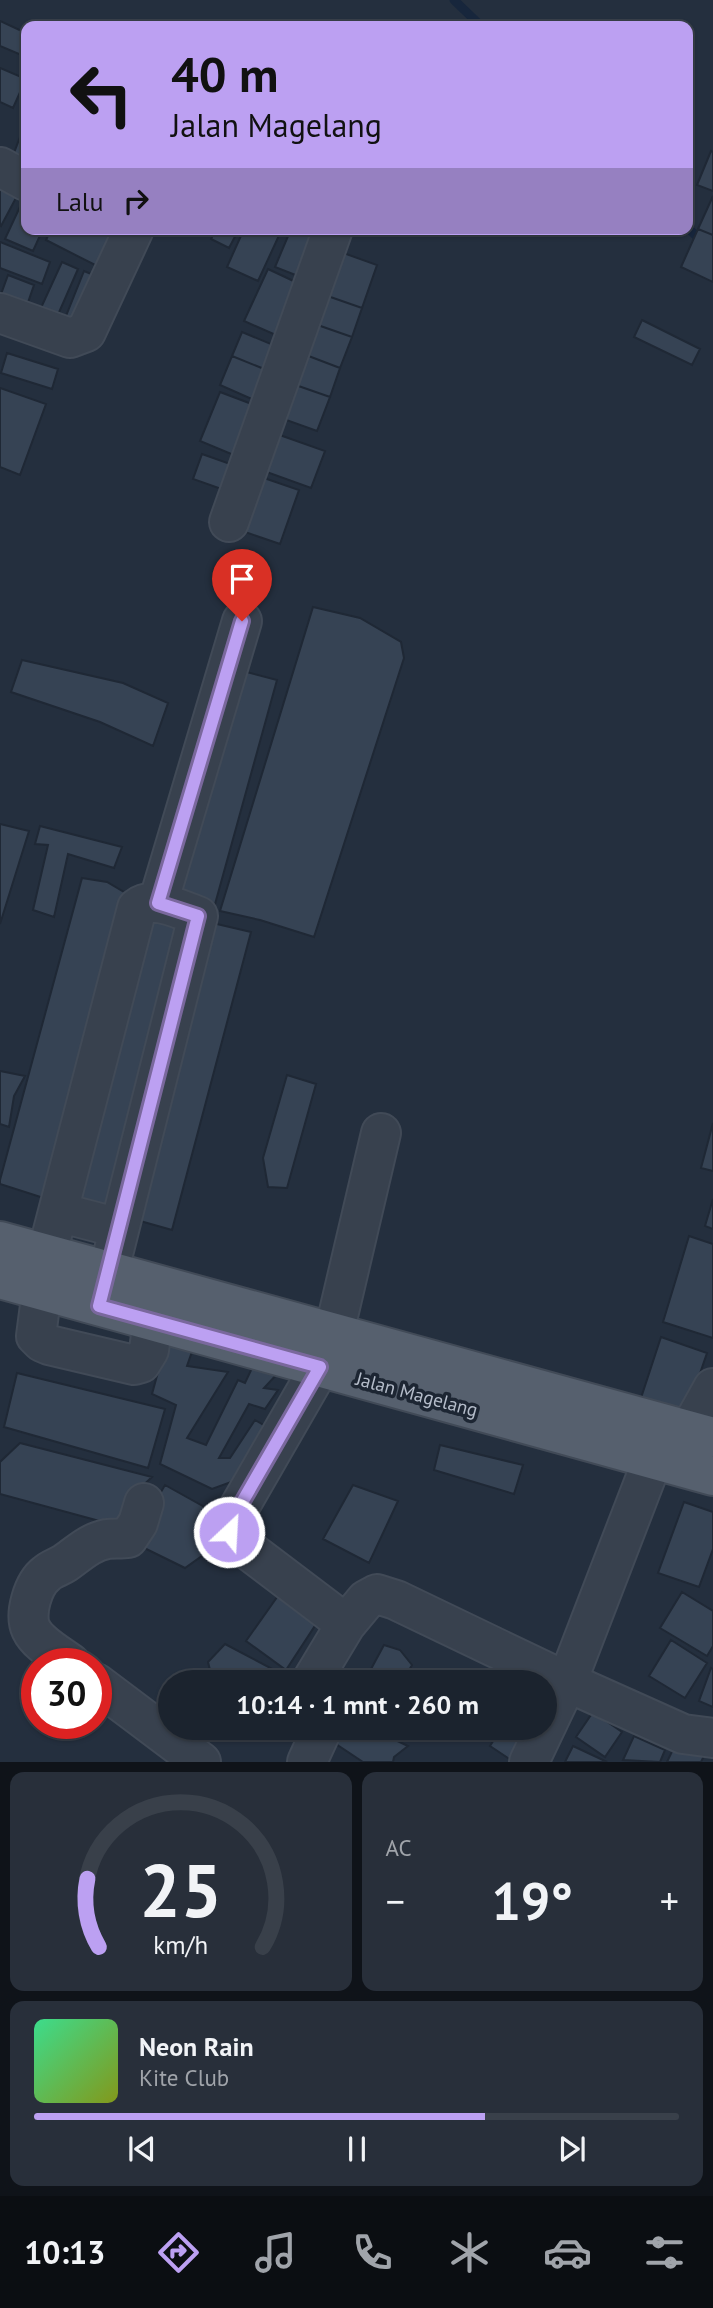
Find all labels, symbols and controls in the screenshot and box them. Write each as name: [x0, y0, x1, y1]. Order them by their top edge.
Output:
text: 40 m: [171, 42, 278, 106]
icon: left: [56, 49, 147, 140]
text: Jalan Magelang: [171, 104, 382, 146]
icon: right: [117, 182, 155, 220]
text: Lalu: [56, 185, 103, 218]
pin: [212, 549, 272, 621]
icon: arrive: [223, 560, 261, 598]
street label: Jalan Magelang: [352, 1366, 481, 1422]
position arrow: [192, 1495, 266, 1569]
speed limit sign: 30: [21, 1648, 112, 1739]
text: 10:14 · 1 mnt · 260 m: [236, 1688, 479, 1721]
text: AC: [386, 1833, 412, 1862]
text: 25: [139, 1844, 222, 1938]
text: 19°: [491, 1867, 573, 1934]
text: −: [386, 1876, 405, 1925]
text: +: [660, 1876, 679, 1925]
text: km/h: [153, 1929, 208, 1961]
text: Neon Rain: [139, 2030, 254, 2063]
text: Kite Club: [139, 2063, 229, 2092]
icon: previous: [123, 2130, 161, 2168]
icon: pause: [338, 2130, 376, 2168]
icon: next: [553, 2130, 591, 2168]
icon: directions: [154, 2228, 203, 2277]
icon: music: [251, 2228, 300, 2277]
icon: phone: [348, 2228, 397, 2277]
icon: climate: [445, 2228, 494, 2277]
icon: car: [543, 2228, 592, 2277]
icon: filters: [640, 2228, 689, 2277]
text: 10:13: [24, 2231, 105, 2273]

